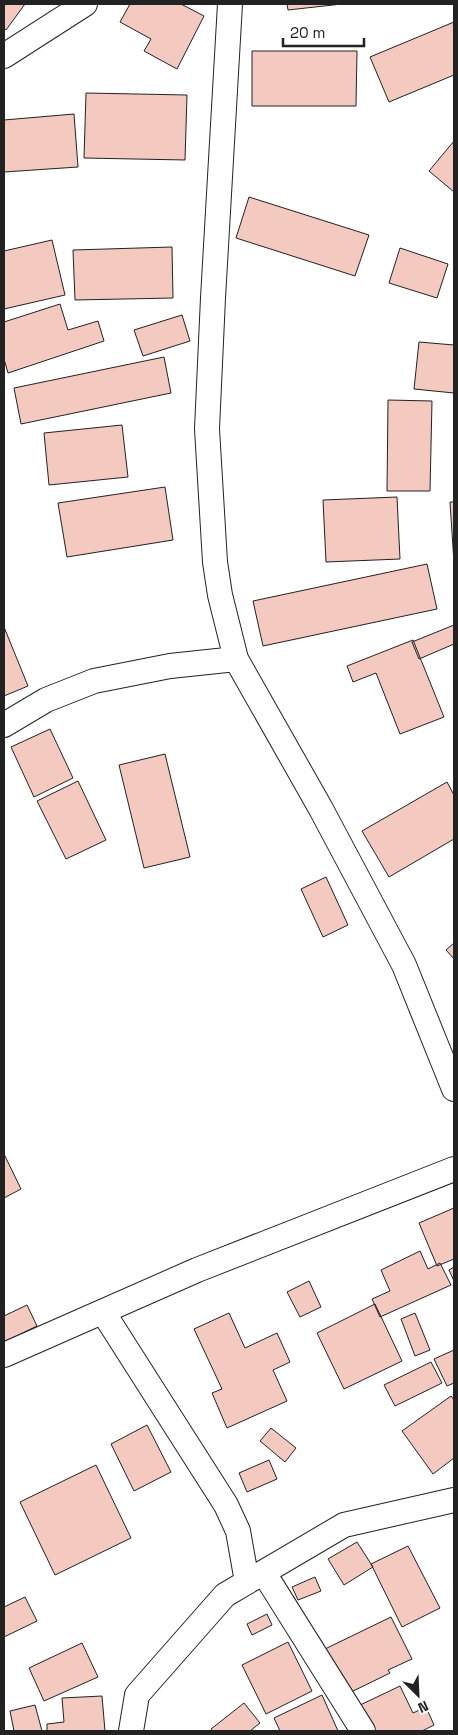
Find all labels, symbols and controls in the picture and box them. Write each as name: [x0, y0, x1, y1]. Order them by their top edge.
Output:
scale bar: [283, 15, 364, 47]
text: 20 m: [290, 23, 325, 42]
north arrow: [393, 1670, 443, 1720]
text: N: [415, 1697, 431, 1717]

